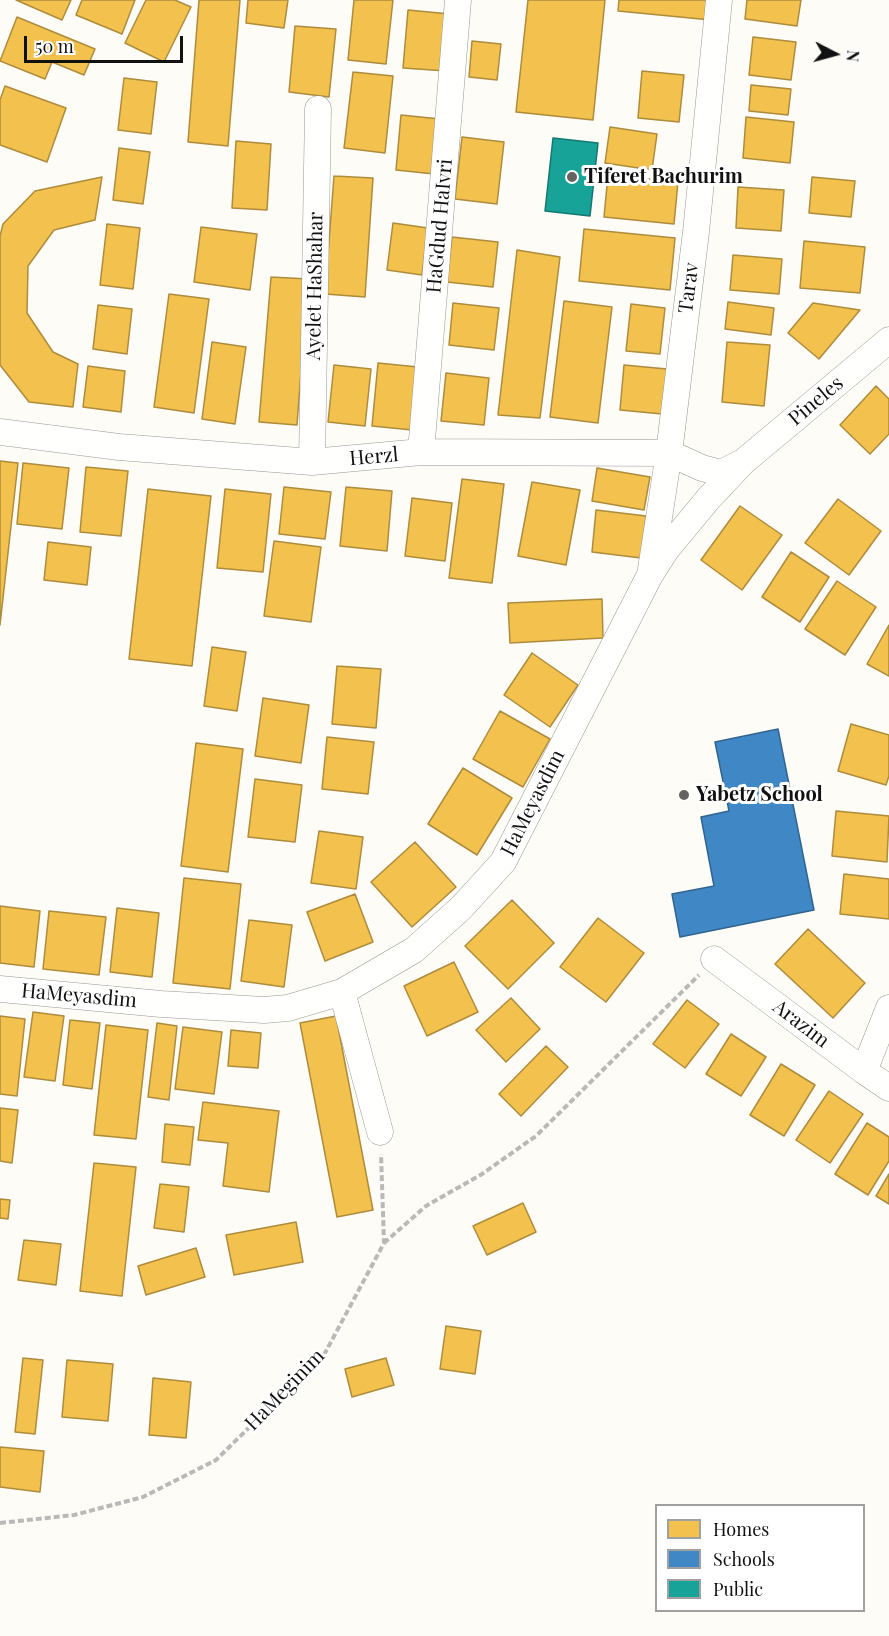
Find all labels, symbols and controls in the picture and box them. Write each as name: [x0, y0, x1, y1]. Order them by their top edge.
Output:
scale bar: [27, 24, 186, 62]
north arrow: [805, 24, 865, 84]
text: 50 m: [35, 34, 74, 58]
text: N: [842, 49, 864, 63]
street label: HaGdud HaIvri: [422, 158, 458, 294]
place label: Tiferet Bachurim: [584, 165, 743, 189]
marker: Tiferet Bachurim: [565, 170, 579, 184]
street label: Ayelet HaShahar: [302, 212, 328, 360]
street label: Tarav: [674, 261, 704, 315]
street label: Pineles: [784, 371, 848, 431]
street label: Herzl: [349, 443, 399, 471]
street label: HaMeyasdim: [496, 746, 570, 860]
place label: Yabetz School: [696, 783, 823, 807]
marker: Yabetz School: [677, 788, 691, 802]
street label: HaMeyasdim: [20, 979, 138, 1013]
street label: Arazim: [768, 995, 834, 1053]
street label: HaMeginim: [240, 1344, 330, 1436]
legend: [655, 1504, 865, 1612]
text: Homes: [713, 1517, 769, 1541]
text: Schools: [713, 1547, 775, 1571]
text: Public: [713, 1577, 763, 1601]

